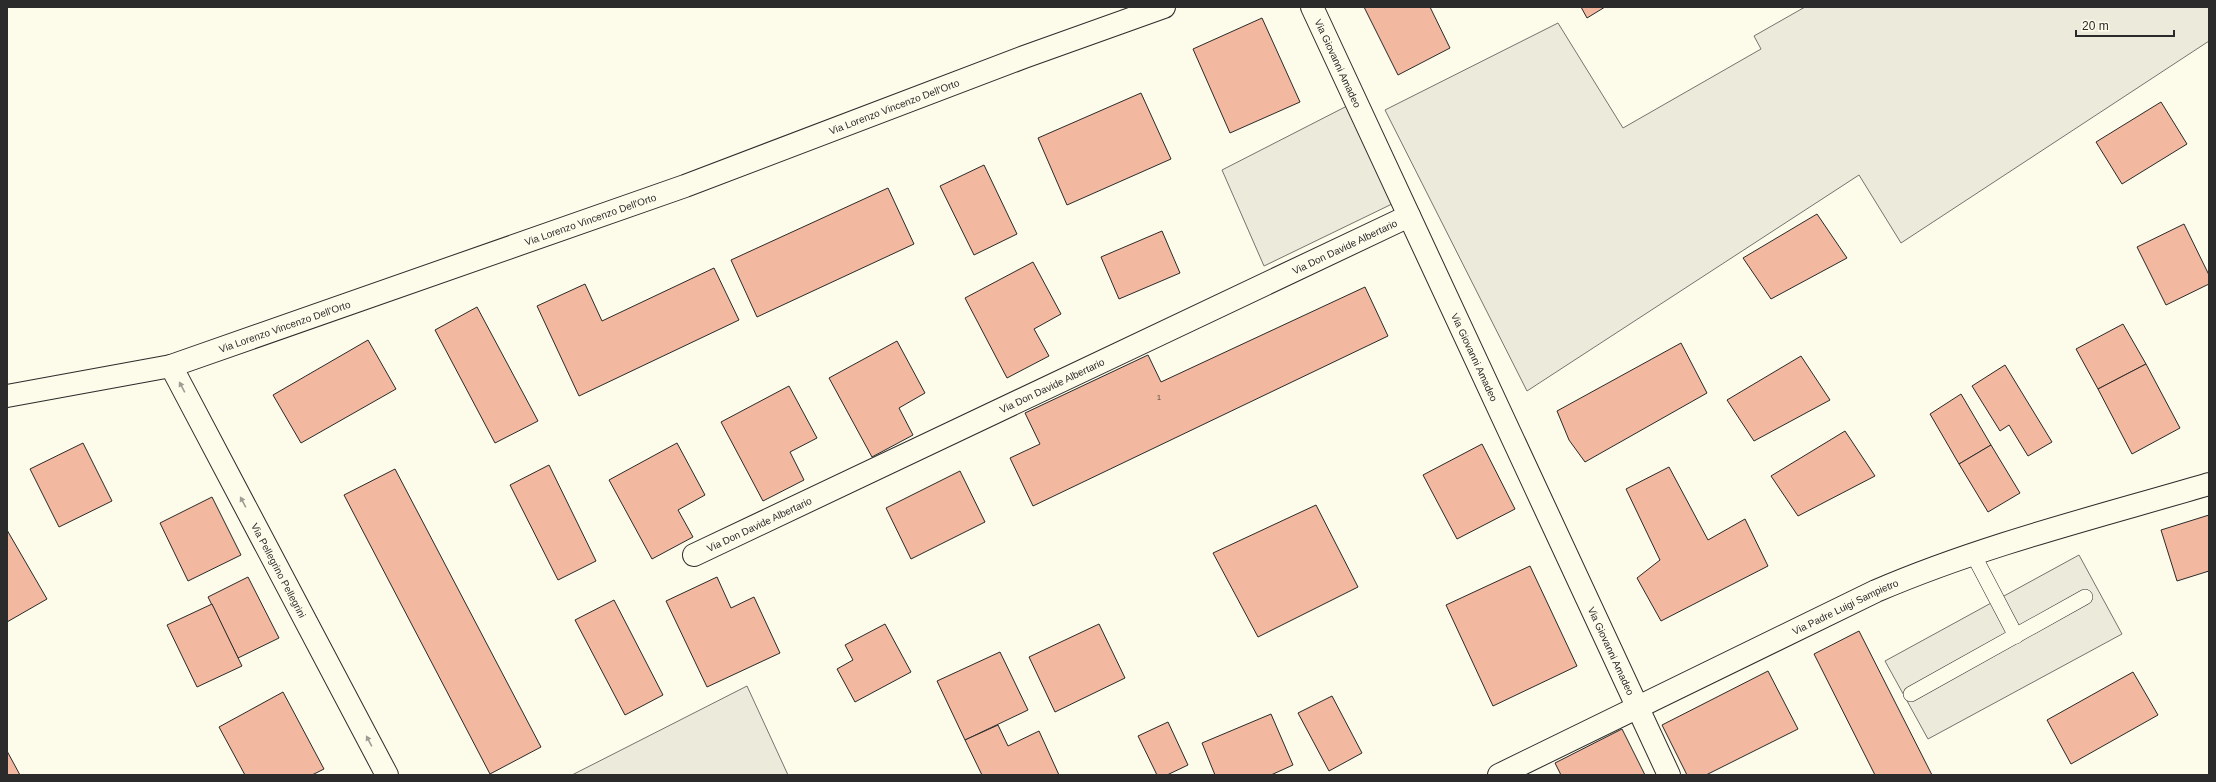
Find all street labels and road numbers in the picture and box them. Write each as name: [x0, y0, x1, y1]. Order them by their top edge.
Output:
street label: Via Giovanni Amadeo: [1313, 17, 1364, 110]
street label: Via Lorenzo Vincenzo Dell'Orto: [827, 77, 961, 136]
street label: Via Lorenzo Vincenzo Dell'Orto: [523, 191, 658, 247]
street label: Via Don Davide Albertario: [1291, 217, 1399, 276]
street label: Via Lorenzo Vincenzo Dell'Orto: [217, 298, 352, 354]
street label: Via Giovanni Amadeo: [1449, 311, 1500, 403]
street label: Via Don Davide Albertario: [998, 356, 1106, 415]
street label: Via Don Davide Albertario: [705, 494, 814, 554]
street label: Via Pellegrino Pellegrini: [249, 521, 308, 620]
street label: Via Padre Luigi Sampietro: [1790, 577, 1900, 637]
street label: Via Giovanni Amadeo: [1586, 605, 1637, 697]

